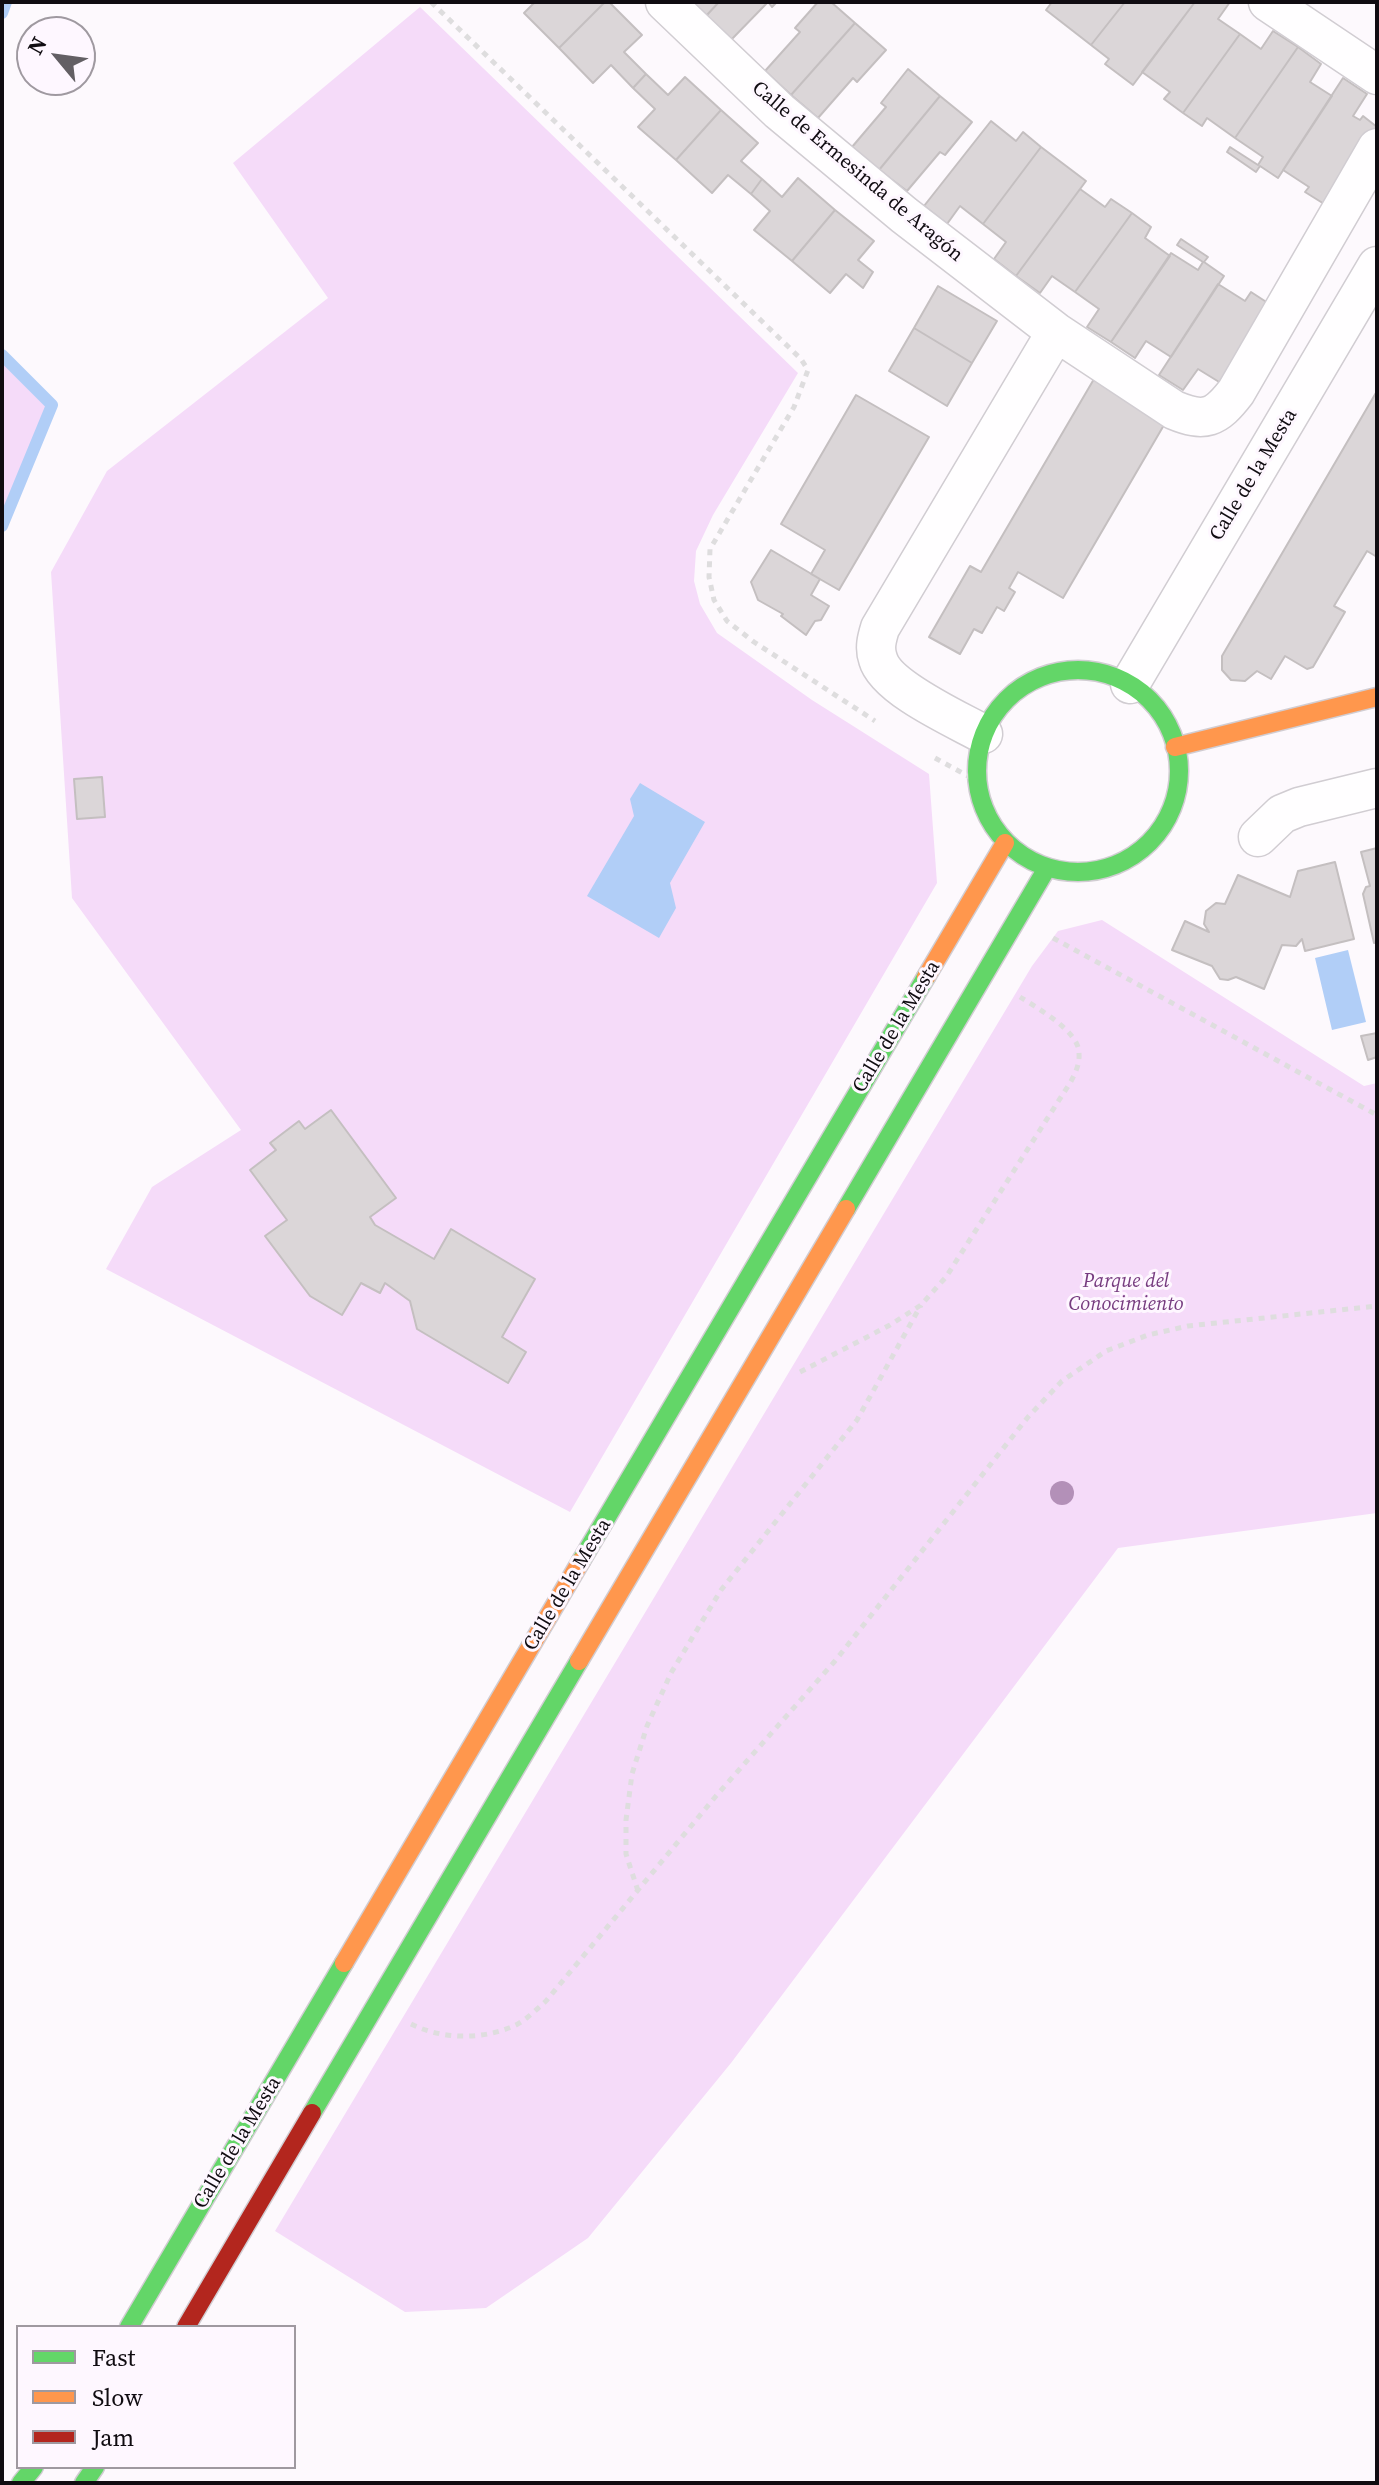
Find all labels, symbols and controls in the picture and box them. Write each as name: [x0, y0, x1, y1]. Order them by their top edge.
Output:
north arrow: [16, 16, 96, 96]
text: N: [20, 31, 54, 60]
street label: Calle de Ermesinda de Aragón: [747, 77, 967, 267]
street label: Calle de la Mesta: [1205, 405, 1303, 545]
street label: Calle de la Mesta: [848, 957, 946, 1097]
park label: Parque del Conocimiento: [1069, 1270, 1183, 1317]
street label: Calle de la Mesta: [519, 1515, 617, 1655]
street label: Calle de la Mesta: [189, 2073, 287, 2213]
legend: [16, 2325, 296, 2469]
text: Fast: [92, 2341, 135, 2374]
text: Slow: [92, 2381, 143, 2414]
text: Jam: [92, 2421, 134, 2454]

